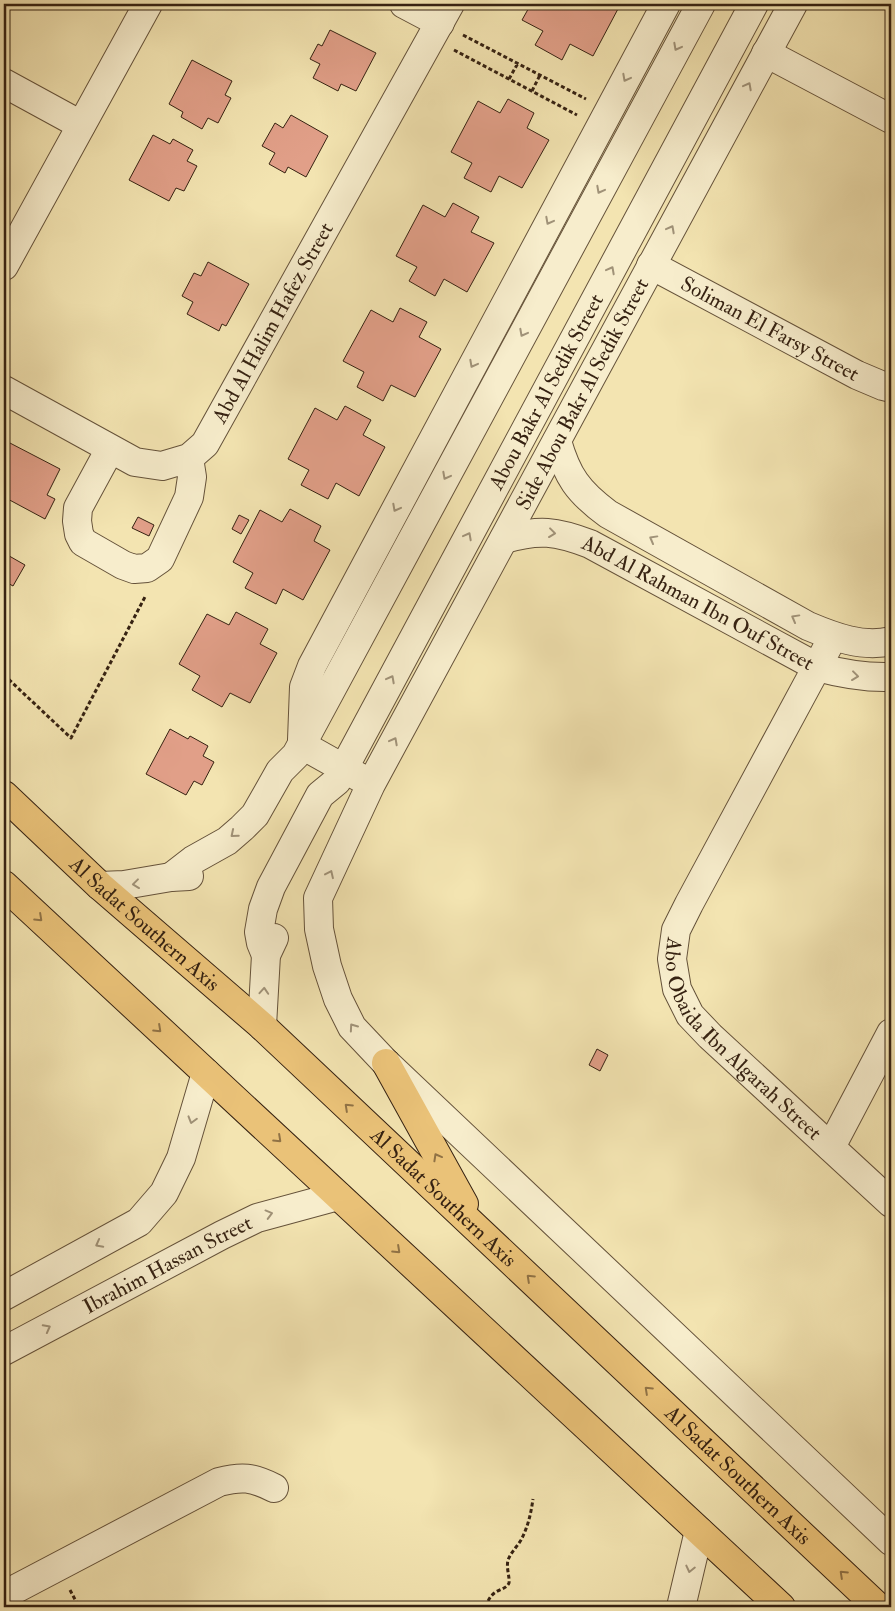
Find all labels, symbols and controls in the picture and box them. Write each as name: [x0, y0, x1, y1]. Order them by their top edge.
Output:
one-way arrow: [674, 41, 684, 50]
one-way arrow: [622, 72, 632, 81]
one-way arrow: [742, 82, 752, 91]
one-way arrow: [596, 184, 606, 193]
one-way arrow: [546, 216, 556, 225]
street label: Abd Al Halim Hafez Street: [206, 218, 340, 429]
one-way arrow: [665, 225, 675, 234]
one-way arrow: [605, 266, 615, 275]
street label: Soliman El Farsy Street: [676, 270, 864, 388]
street label: Side Abou Bakr Al Sedik Street: [510, 273, 655, 515]
street label: Abou Bakr Al Sedik Street: [482, 289, 610, 495]
one-way arrow: [519, 327, 529, 336]
one-way arrow: [469, 359, 479, 368]
one-way arrow: [442, 470, 452, 479]
one-way arrow: [392, 502, 402, 511]
one-way arrow: [548, 527, 556, 538]
street label: Abd Al Rahman Ibn Ouf Street: [577, 529, 819, 677]
one-way arrow: [462, 532, 472, 541]
one-way arrow: [650, 535, 659, 545]
one-way arrow: [791, 615, 800, 625]
one-way arrow: [852, 670, 860, 681]
one-way arrow: [385, 676, 395, 685]
one-way arrow: [388, 738, 398, 747]
one-way arrow: [231, 829, 240, 838]
street label: Al Sadat Southern Axis: [63, 850, 225, 998]
one-way arrow: [323, 870, 333, 879]
one-way arrow: [131, 878, 139, 889]
one-way arrow: [34, 912, 43, 921]
street label: Abo Obaida Ibn Algarah Street: [658, 935, 827, 1146]
one-way arrow: [259, 987, 270, 995]
one-way arrow: [153, 1023, 162, 1032]
one-way arrow: [350, 1023, 359, 1033]
one-way arrow: [345, 1104, 354, 1113]
one-way arrow: [188, 1115, 198, 1123]
street label: Al Sadat Southern Axis: [364, 1121, 522, 1273]
one-way arrow: [272, 1133, 281, 1142]
one-way arrow: [433, 1153, 443, 1162]
street label: Ibrahim Hassan Street: [79, 1209, 257, 1320]
one-way arrow: [264, 1210, 273, 1220]
one-way arrow: [96, 1238, 105, 1248]
one-way arrow: [391, 1244, 400, 1253]
one-way arrow: [527, 1275, 536, 1284]
one-way arrow: [41, 1324, 50, 1334]
one-way arrow: [645, 1387, 654, 1396]
street label: Al Sadat Southern Axis: [658, 1399, 817, 1551]
one-way arrow: [685, 1565, 696, 1574]
one-way arrow: [839, 1571, 848, 1580]

